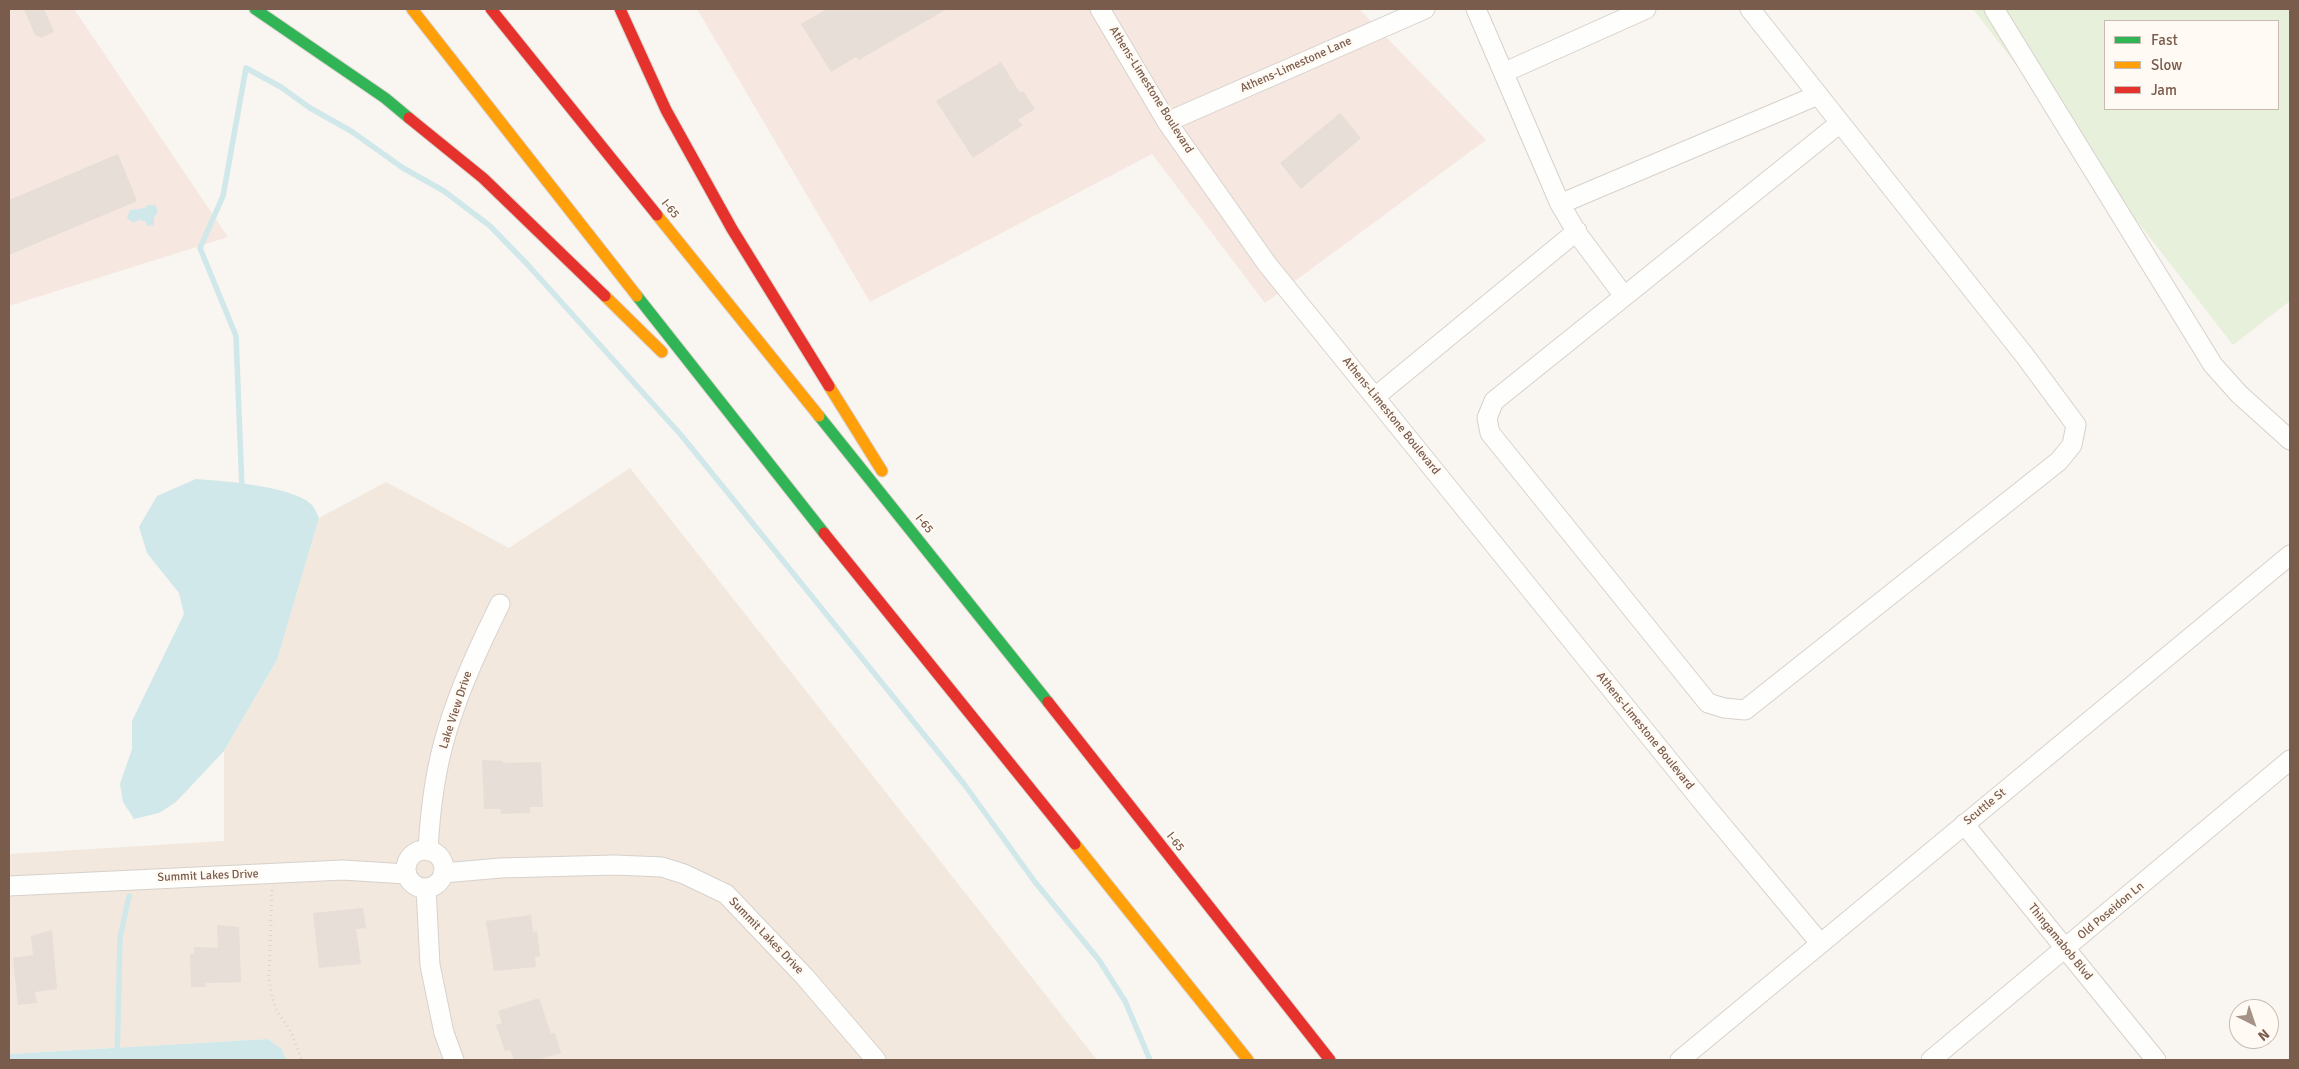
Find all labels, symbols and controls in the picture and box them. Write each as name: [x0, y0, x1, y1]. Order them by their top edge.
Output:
legend: [2104, 20, 2279, 110]
street label: Athens-Limestone Boulevard: [1106, 24, 1196, 156]
text: Fast: [2151, 31, 2178, 49]
street label: Athens-Limestone Lane: [1238, 34, 1354, 96]
text: Slow: [2151, 56, 2182, 74]
text: Jam: [2151, 81, 2177, 99]
street label: I-65: [658, 196, 682, 222]
street label: Athens-Limestone Boulevard: [1339, 354, 1443, 478]
street label: I-65: [912, 511, 936, 537]
street label: Lake View Drive: [437, 669, 475, 751]
street label: Athens-Limestone Boulevard: [1593, 669, 1697, 793]
street label: Scuttle St: [1961, 786, 2009, 828]
street label: I-65: [1163, 829, 1187, 855]
street label: Summit Lakes Drive: [157, 867, 259, 885]
street label: Old Poseidon Ln: [2075, 879, 2147, 943]
street label: Summit Lakes Drive: [726, 895, 806, 977]
street label: Thingamabob Blvd: [2025, 901, 2095, 983]
north arrow: [2229, 999, 2279, 1049]
text: N: [2254, 1025, 2273, 1045]

